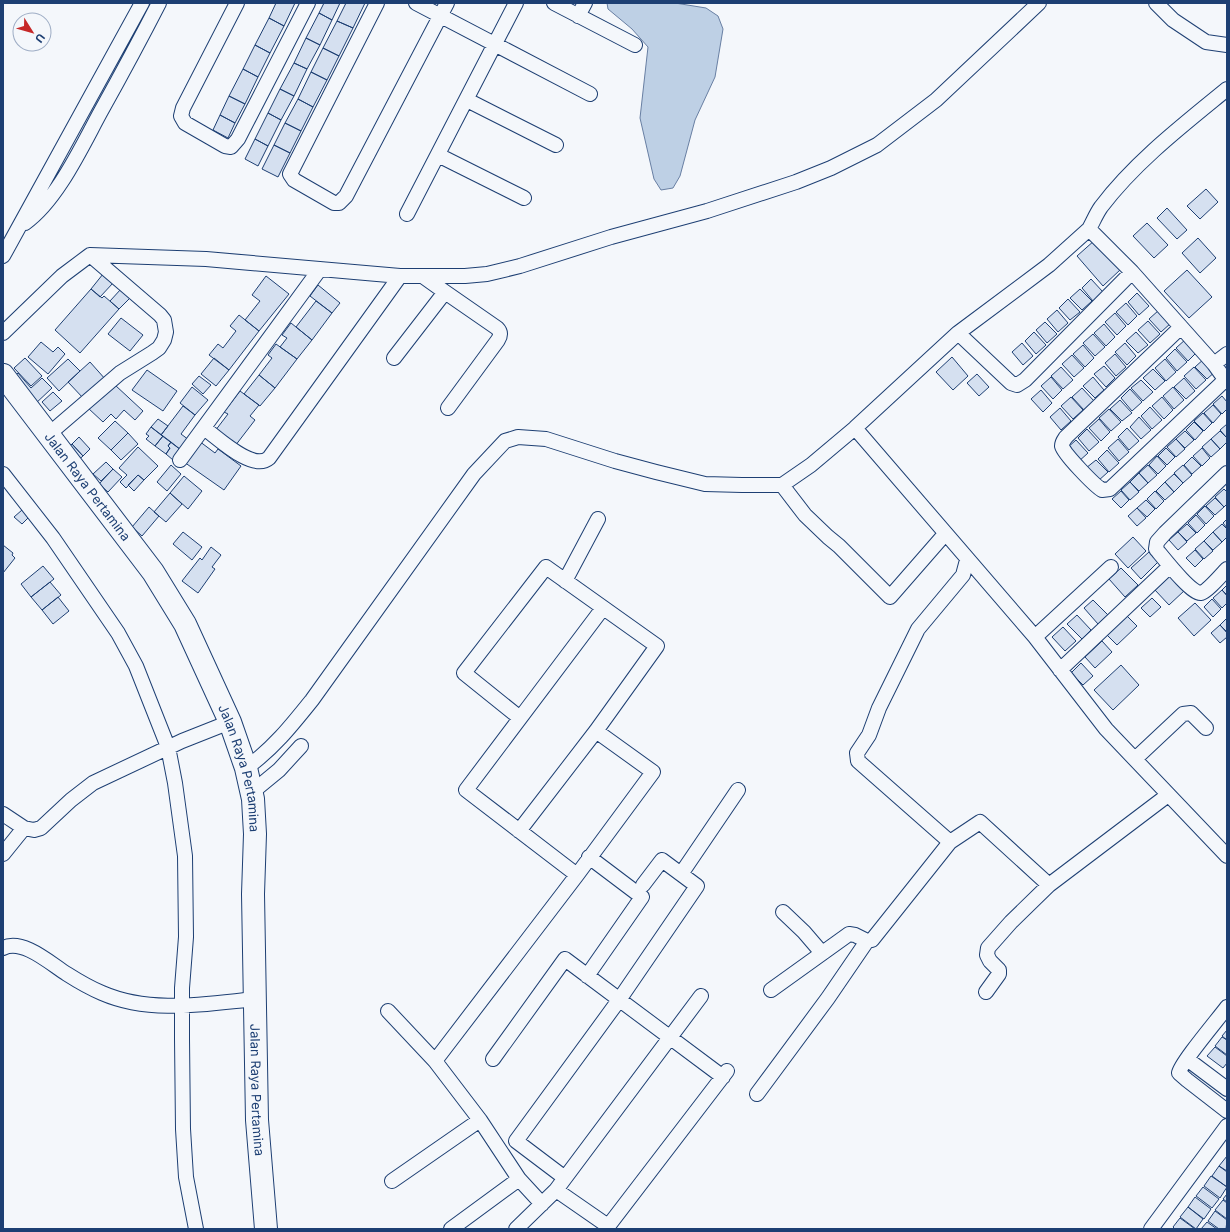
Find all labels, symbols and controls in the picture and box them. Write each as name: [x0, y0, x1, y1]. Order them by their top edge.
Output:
north arrow: [12, 12, 52, 52]
text: U: [32, 31, 48, 45]
street label: Jalan Raya Pertamina: [41, 429, 134, 544]
street label: Jalan Raya Pertamina: [215, 702, 263, 833]
street label: Jalan Raya Pertamina: [247, 1024, 268, 1157]

